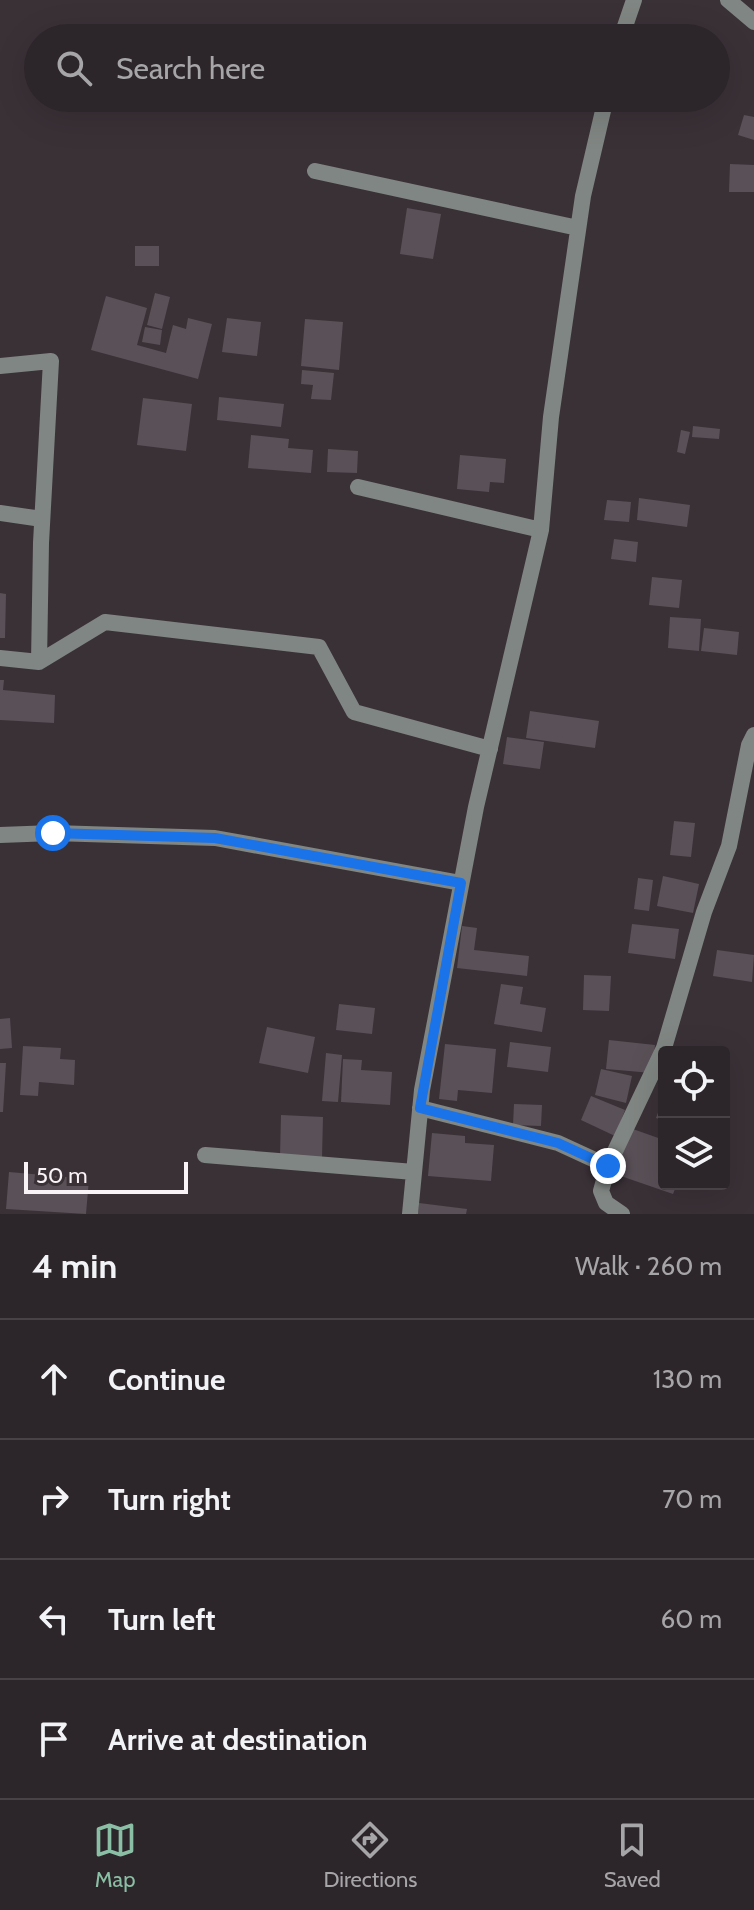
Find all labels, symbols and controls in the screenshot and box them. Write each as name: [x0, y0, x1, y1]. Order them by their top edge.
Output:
search box: [24, 24, 730, 112]
icon: search: [52, 46, 96, 90]
text: Search here: [116, 50, 265, 87]
route start: [35, 815, 71, 851]
map controls: [658, 1046, 730, 1190]
button: locate: [658, 1046, 730, 1118]
button: layers: [658, 1118, 730, 1190]
route end: [590, 1148, 626, 1184]
scale bar: [24, 1158, 188, 1194]
text: 50 m: [36, 1162, 88, 1189]
text: 4 min: [32, 1245, 117, 1287]
text: Walk · 260 m: [575, 1250, 722, 1282]
icon: ahead: [32, 1357, 76, 1401]
text: Continue: [108, 1361, 225, 1398]
text: 130 m: [653, 1363, 722, 1395]
icon: right: [32, 1477, 76, 1521]
text: Turn right: [108, 1481, 231, 1518]
text: 70 m: [662, 1483, 722, 1515]
icon: left: [32, 1597, 76, 1641]
text: Turn left: [108, 1601, 216, 1638]
text: 60 m: [660, 1603, 722, 1635]
icon: arrive: [32, 1717, 76, 1761]
text: Arrive at destination: [108, 1721, 368, 1758]
tab: Map: [93, 1818, 137, 1893]
tab: Directions: [323, 1818, 417, 1893]
tab: Saved: [604, 1818, 661, 1893]

